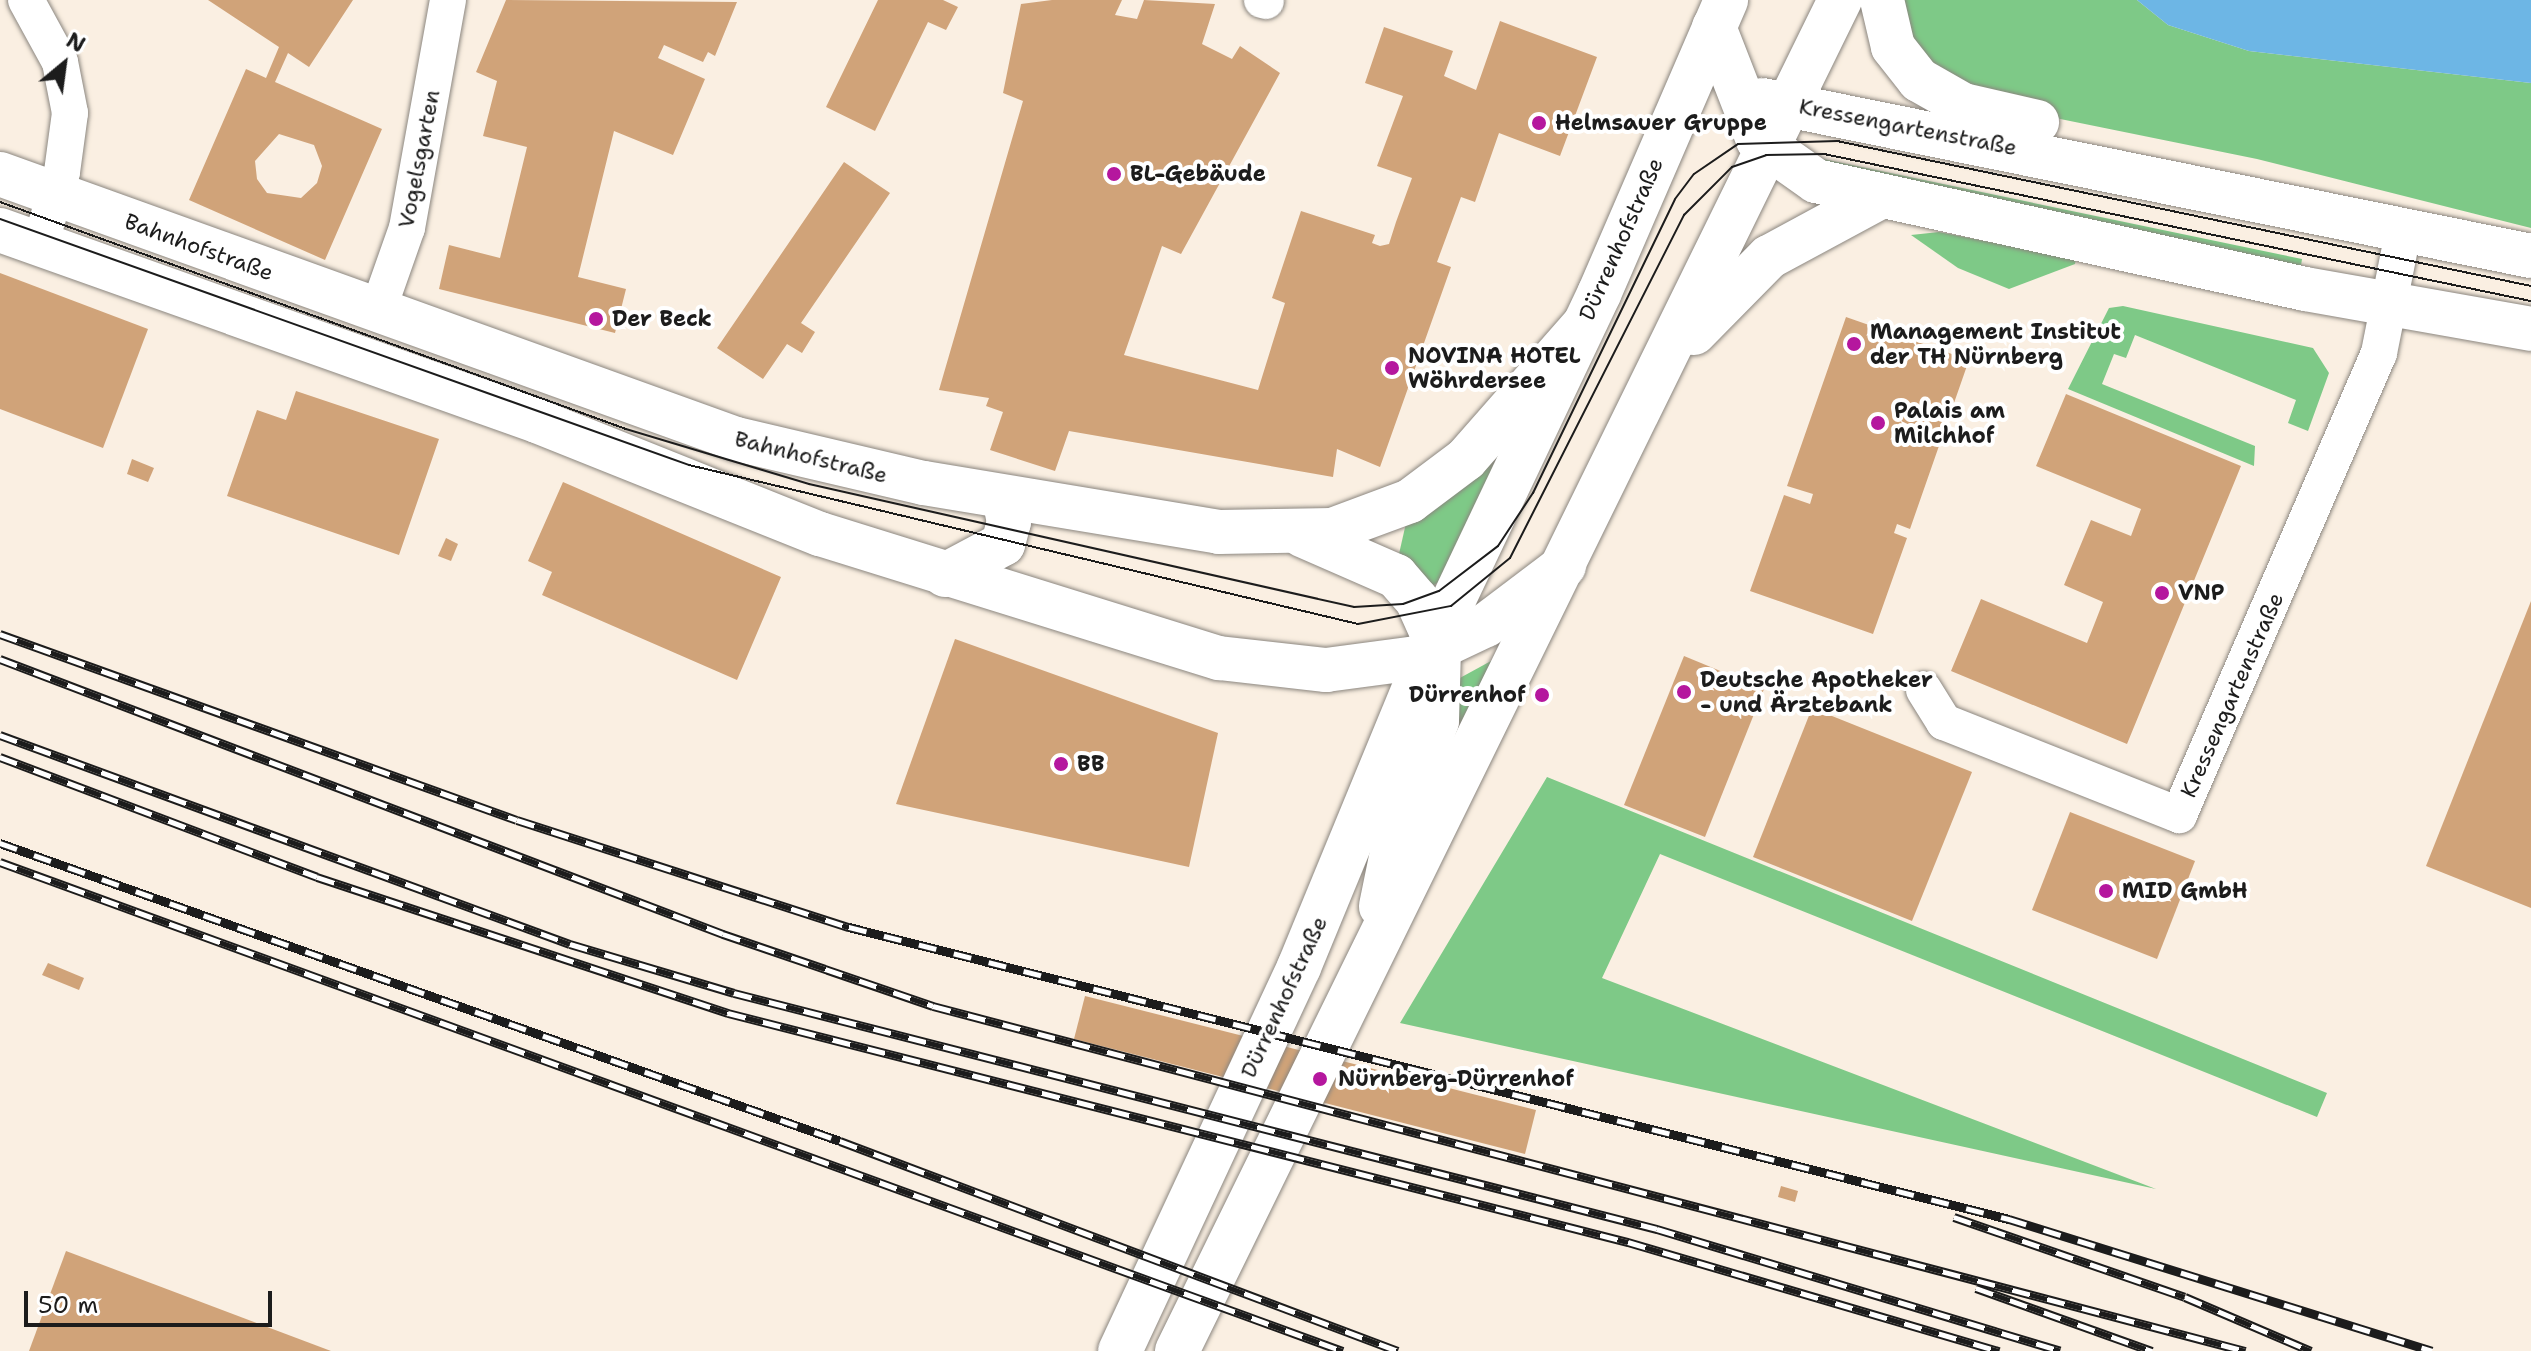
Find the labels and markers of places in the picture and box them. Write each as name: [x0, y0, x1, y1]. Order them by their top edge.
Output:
place label: Helmsauer Gruppe: [1555, 110, 1767, 136]
marker: Helmsauer Gruppe: [1530, 114, 1548, 132]
place label: BL-Gebäude: [1130, 161, 1266, 187]
marker: BL-Gebäude: [1105, 165, 1123, 183]
place label: Der Beck: [612, 306, 712, 332]
marker: Der Beck: [587, 310, 605, 328]
place label: Management Institut der TH Nürnberg: [1870, 318, 2121, 370]
marker: Management Institut der TH Nürnberg: [1845, 335, 1863, 353]
place label: NOVINA HOTEL Wöhrdersee: [1408, 342, 1581, 394]
marker: NOVINA HOTEL Wöhrdersee: [1383, 359, 1401, 377]
place label: Palais am Milchhof: [1894, 397, 2005, 448]
marker: Palais am Milchhof: [1869, 414, 1887, 432]
place label: VNP: [2178, 580, 2224, 606]
marker: VNP: [2153, 584, 2171, 602]
place label: Deutsche Apotheker - und Ärztebank: [1700, 666, 1933, 718]
place label: Dürrenhof: [1409, 682, 1526, 708]
marker: Deutsche Apotheker - und Ärztebank: [1675, 683, 1693, 701]
marker: Dürrenhof: [1533, 686, 1551, 704]
place label: BB: [1077, 751, 1105, 777]
marker: BB: [1052, 755, 1070, 773]
place label: MID GmbH: [2122, 878, 2248, 904]
marker: MID GmbH: [2097, 882, 2115, 900]
place label: Nürnberg-Dürrenhof: [1338, 1066, 1574, 1092]
marker: Nürnberg-Dürrenhof: [1309, 1068, 1331, 1090]

